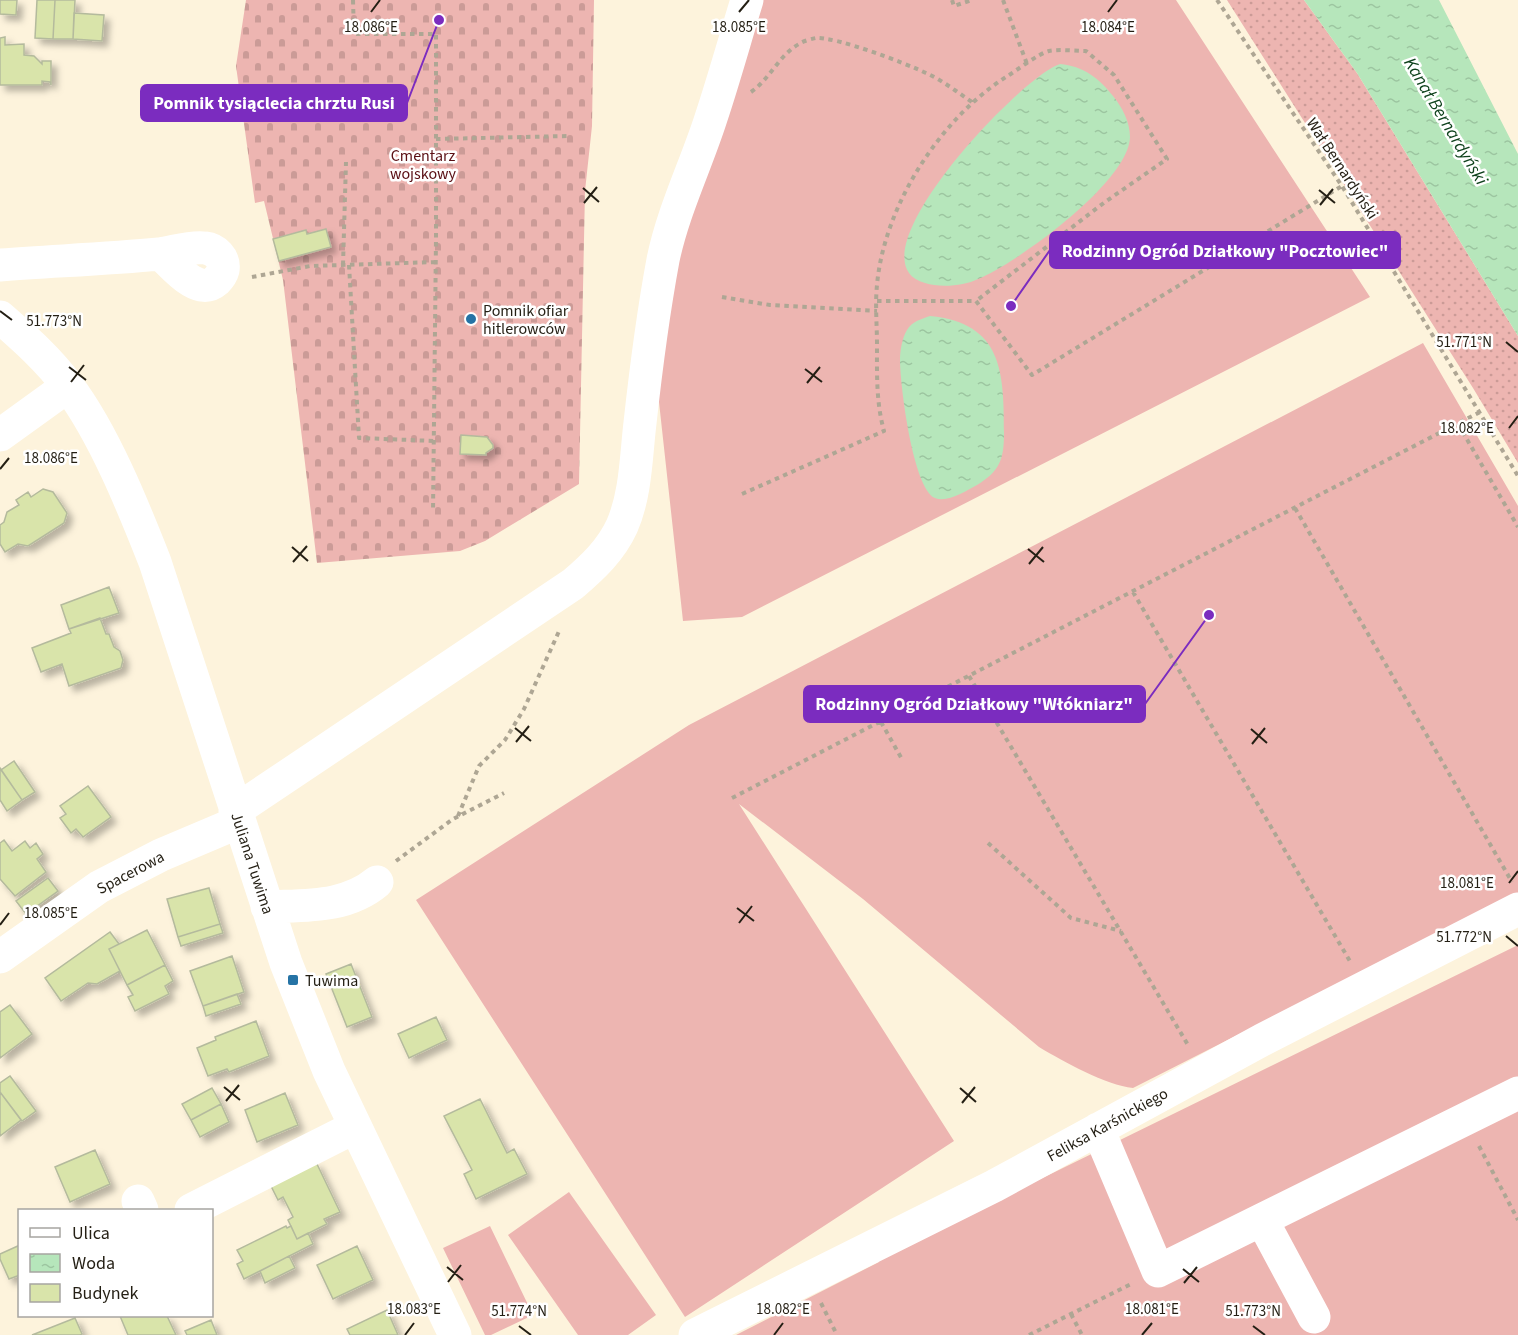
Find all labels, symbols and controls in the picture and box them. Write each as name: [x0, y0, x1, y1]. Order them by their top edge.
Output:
text: 18.086°E: [344, 17, 398, 38]
text: 18.085°E: [712, 17, 766, 38]
text: 18.084°E: [1081, 17, 1135, 38]
water label: Kanał Bernardyński: [1398, 53, 1494, 190]
callout: Pomnik tysiąclecia chrztu Rusi: [141, 85, 407, 121]
text: Pomnik tysiąclecia chrztu Rusi: [153, 91, 395, 116]
street label: Wał Bernardyński: [1301, 113, 1383, 224]
park label: Cmentarz wojskowy: [390, 145, 457, 185]
callout: Rodzinny Ogród Działkowy "Pocztowiec": [1050, 232, 1400, 268]
text: Rodzinny Ogród Działkowy "Pocztowiec": [1062, 239, 1388, 264]
place label: Pomnik ofiar hitlerowców: [483, 300, 569, 340]
text: 51.773°N: [26, 311, 82, 332]
marker: Pomnik ofiar hitlerowców: [464, 312, 478, 326]
text: 51.771°N: [1436, 332, 1492, 353]
text: 18.082°E: [1440, 418, 1494, 439]
text: 18.086°E: [24, 448, 78, 469]
callout: Rodzinny Ogród Działkowy "Włókniarz": [804, 686, 1145, 722]
text: Rodzinny Ogród Działkowy "Włókniarz": [815, 692, 1133, 717]
street label: Juliana Tuwima: [225, 810, 279, 917]
street label: Spacerowa: [93, 846, 168, 900]
text: 18.081°E: [1440, 873, 1494, 894]
text: 18.085°E: [24, 903, 78, 924]
text: 51.772°N: [1436, 927, 1492, 948]
place label: Tuwima: [305, 970, 358, 992]
marker: Tuwima: [286, 973, 300, 987]
street label: Feliksa Karśnickiego: [1043, 1082, 1172, 1167]
legend: [18, 1209, 213, 1317]
text: Ulica: [72, 1221, 110, 1246]
text: Woda: [72, 1251, 115, 1276]
text: Budynek: [72, 1281, 139, 1306]
text: 18.083°E: [387, 1299, 441, 1320]
text: 18.082°E: [756, 1299, 810, 1320]
text: 18.081°E: [1125, 1299, 1179, 1320]
text: 51.774°N: [491, 1301, 547, 1322]
text: 51.773°N: [1225, 1301, 1281, 1322]

